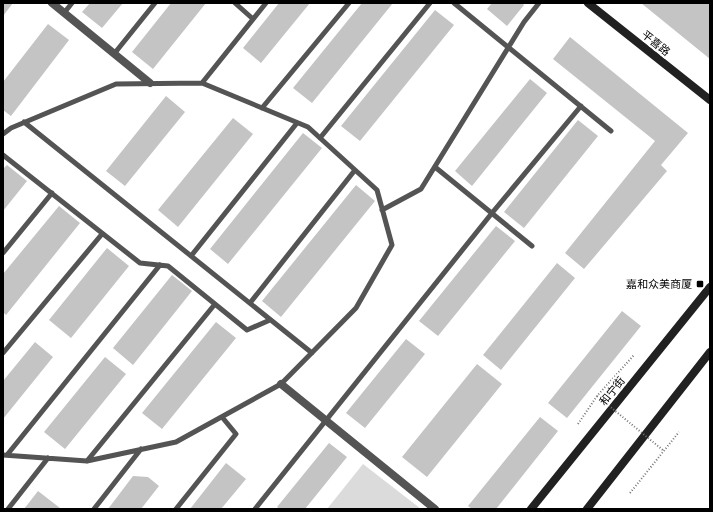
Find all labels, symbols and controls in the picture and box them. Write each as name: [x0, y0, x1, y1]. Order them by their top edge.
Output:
street label: 平喜路: [639, 28, 673, 58]
place label: 嘉和众美商厦: [626, 278, 692, 290]
marker: 嘉和众美商厦: [695, 279, 705, 289]
street label: 和宁街: [597, 374, 627, 408]

